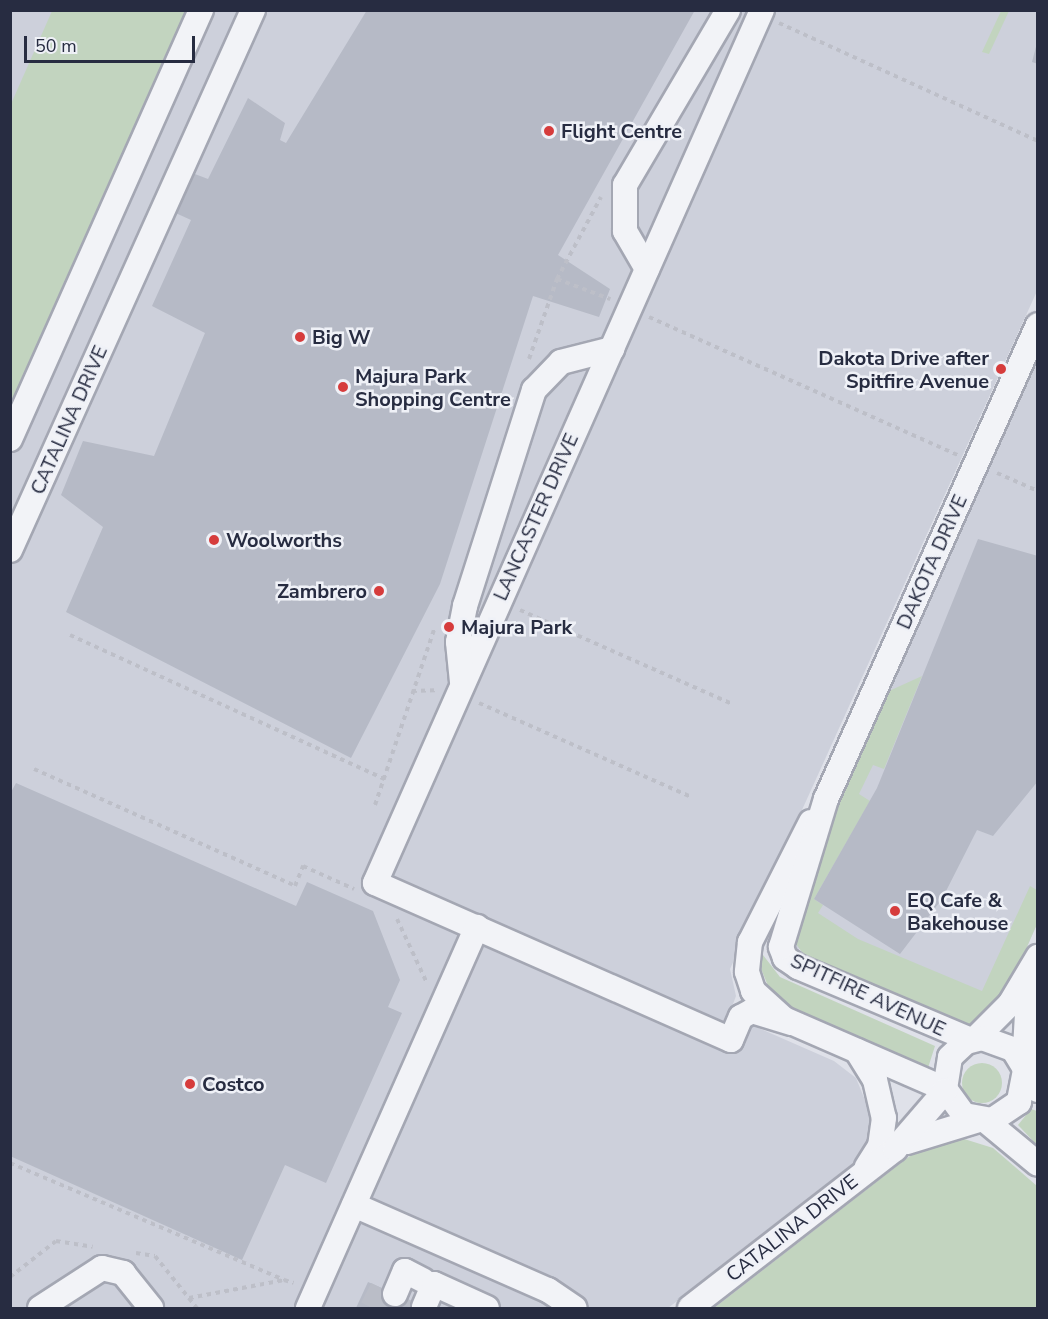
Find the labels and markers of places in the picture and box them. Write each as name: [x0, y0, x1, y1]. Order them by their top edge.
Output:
place label: Flight Centre: [561, 119, 682, 143]
marker: Flight Centre: [542, 124, 556, 138]
place label: Big W: [312, 325, 371, 349]
marker: Big W: [293, 330, 307, 344]
place label: Dakota Drive after Spitfire Avenue: [818, 346, 989, 393]
marker: Dakota Drive after Spitfire Avenue: [994, 362, 1008, 376]
place label: Majura Park Shopping Centre: [355, 364, 511, 411]
marker: Majura Park Shopping Centre: [336, 380, 350, 394]
place label: Woolworths: [226, 528, 342, 552]
marker: Woolworths: [207, 533, 221, 547]
place label: Zambrero: [277, 579, 367, 603]
marker: Zambrero: [372, 584, 386, 598]
place label: Majura Park: [461, 615, 572, 639]
marker: Majura Park: [442, 620, 456, 634]
place label: EQ Cafe & Bakehouse: [907, 888, 1008, 935]
marker: EQ Cafe & Bakehouse: [888, 904, 902, 918]
place label: Costco: [202, 1072, 264, 1096]
marker: Costco: [183, 1077, 197, 1091]

